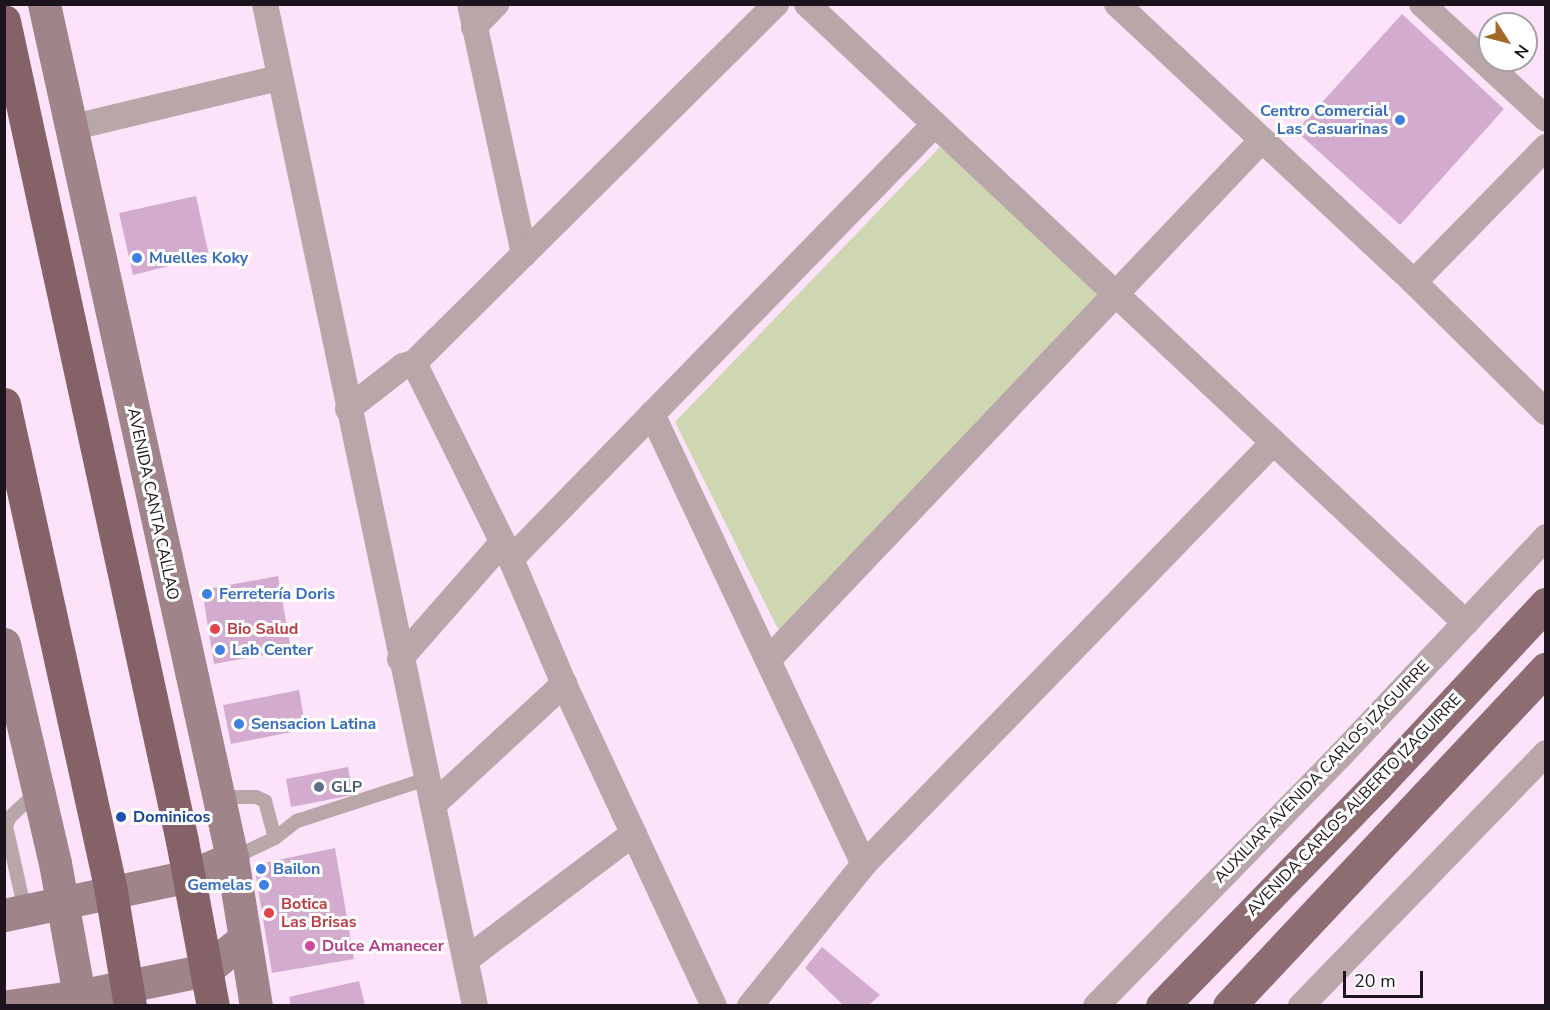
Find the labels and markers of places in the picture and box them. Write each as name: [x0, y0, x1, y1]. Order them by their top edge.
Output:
place label: Centro Comercial Las Casuarinas: [1260, 101, 1388, 139]
marker: Centro Comercial Las Casuarinas: [1393, 113, 1407, 127]
place label: Muelles Koky: [149, 248, 248, 268]
marker: Muelles Koky: [130, 251, 144, 265]
place label: Ferretería Doris: [219, 584, 335, 604]
marker: Ferretería Doris: [200, 587, 214, 601]
place label: Bio Salud: [227, 619, 298, 639]
marker: Bio Salud: [208, 622, 222, 636]
place label: Lab Center: [232, 640, 313, 660]
marker: Lab Center: [213, 643, 227, 657]
place label: Sensacion Latina: [251, 714, 376, 734]
marker: Sensacion Latina: [232, 717, 246, 731]
place label: GLP: [331, 777, 362, 797]
marker: GLP: [312, 780, 326, 794]
place label: Dominicos: [133, 807, 210, 827]
marker: Dominicos: [114, 810, 128, 824]
place label: Bailon: [273, 859, 320, 879]
marker: Bailon: [254, 862, 268, 876]
place label: Gemelas: [187, 875, 252, 895]
marker: Gemelas: [257, 878, 271, 892]
place label: Botica Las Brisas: [281, 894, 357, 932]
marker: Botica Las Brisas: [262, 906, 276, 920]
place label: Dulce Amanecer: [322, 936, 444, 956]
marker: Dulce Amanecer: [303, 939, 317, 953]

